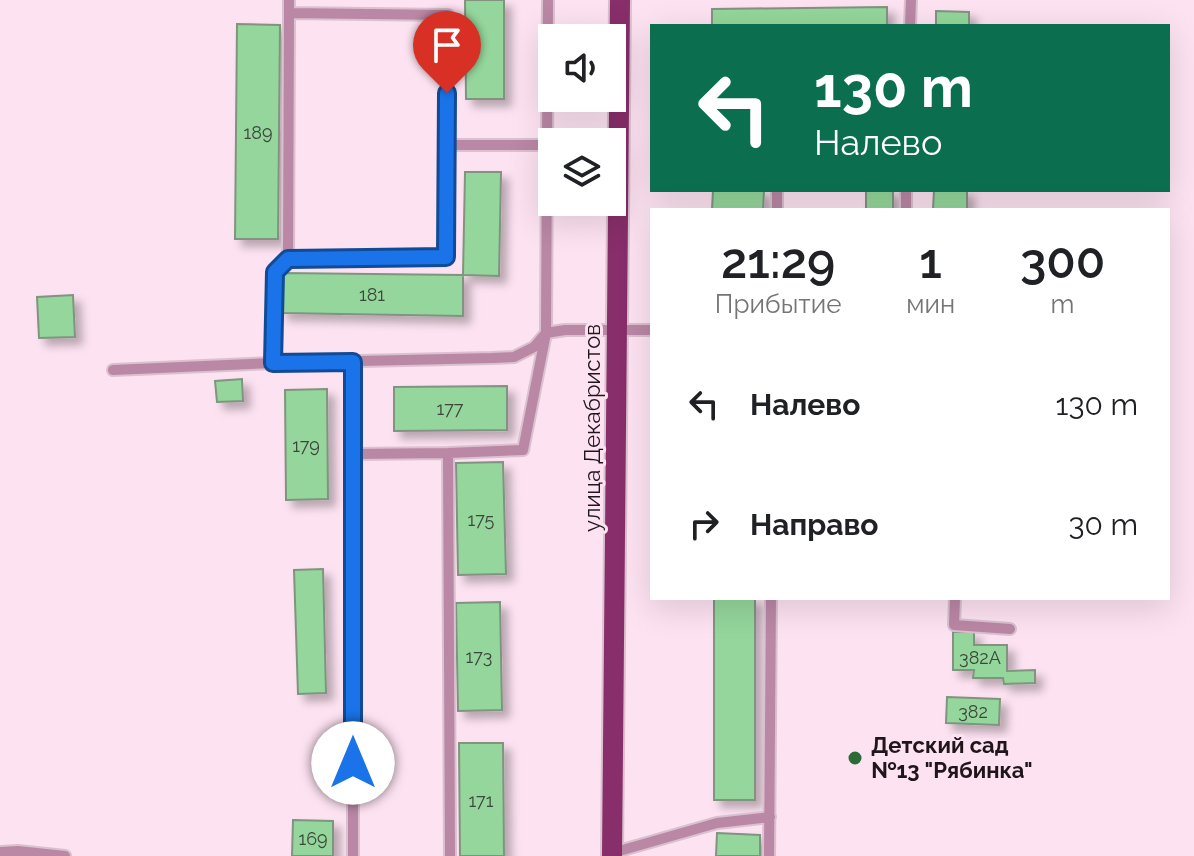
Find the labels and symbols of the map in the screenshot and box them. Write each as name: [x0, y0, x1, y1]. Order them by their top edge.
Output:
pin: [413, 11, 481, 93]
house number: 189: [244, 122, 272, 143]
house number: 181: [359, 284, 385, 305]
street label: улица Декабристов: [579, 324, 605, 532]
house number: 177: [437, 398, 464, 419]
house number: 179: [292, 435, 320, 456]
house number: 175: [468, 509, 495, 530]
house number: 173: [466, 646, 492, 667]
house number: 382А: [959, 647, 1001, 668]
house number: 382: [958, 701, 988, 722]
position arrow: [311, 721, 395, 805]
place label: Детский сад №13 "Рябинка": [871, 732, 1033, 783]
marker: Детский сад №13 "Рябинка": [846, 749, 864, 767]
house number: 171: [469, 790, 494, 811]
house number: 169: [298, 828, 328, 849]

